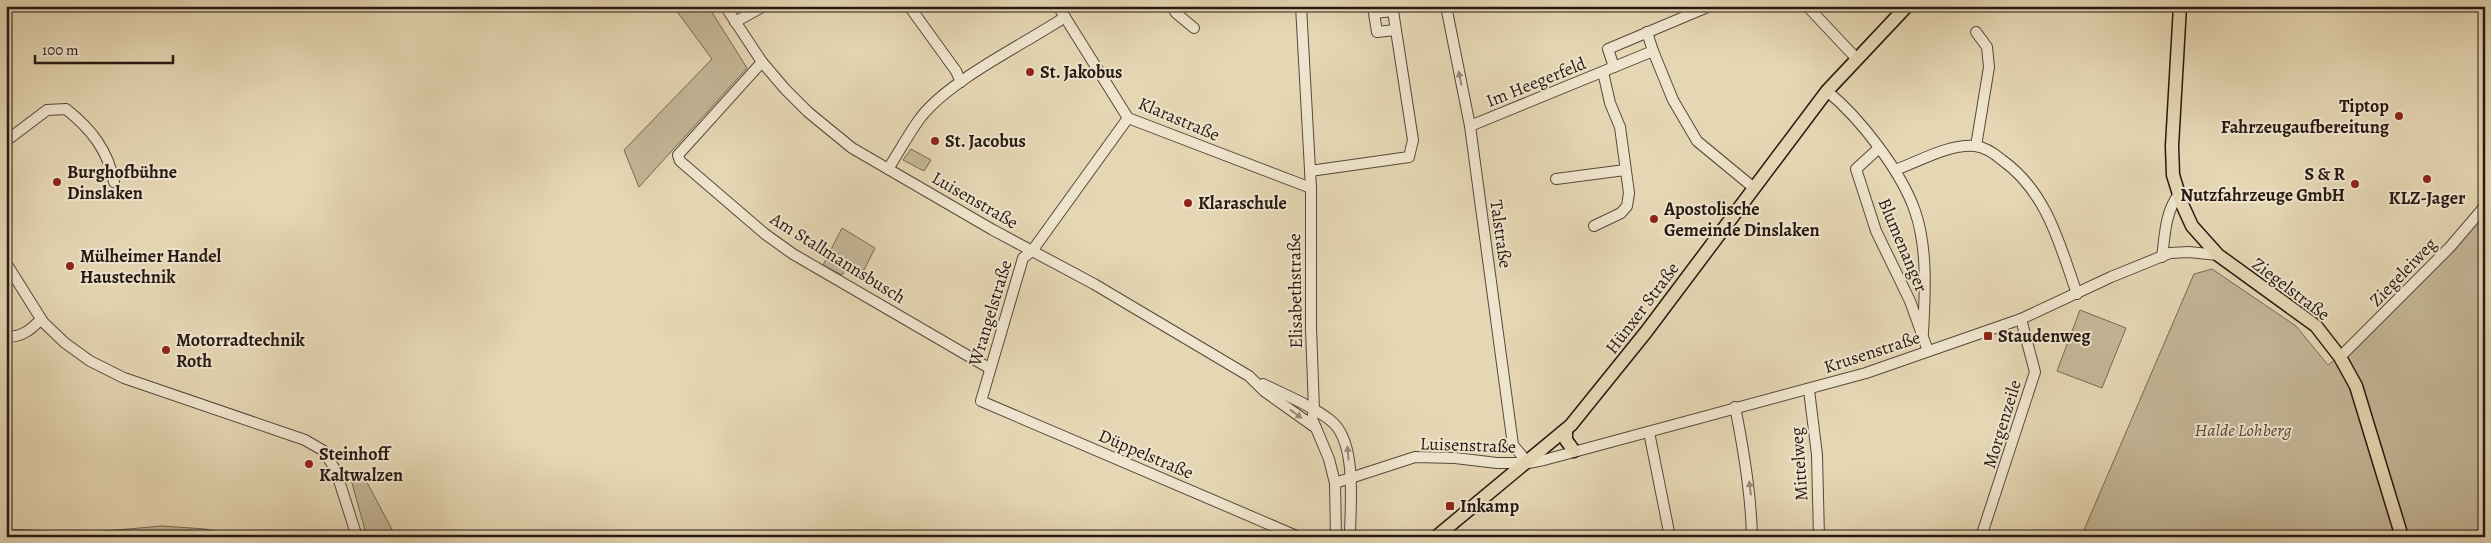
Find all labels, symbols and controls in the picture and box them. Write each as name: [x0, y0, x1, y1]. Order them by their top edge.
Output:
scale bar: [35, 32, 172, 64]
text: 100 m: [42, 40, 79, 60]
street label: Im Heegerfeld: [1482, 51, 1590, 113]
place label: St. Jakobus: [1040, 60, 1122, 84]
marker: St. Jakobus: [1024, 66, 1036, 78]
one-way arrow: [1456, 70, 1464, 86]
street label: Klarastraße: [1135, 91, 1223, 147]
place label: Tiptop Fahrzeugaufbereitung: [2221, 94, 2390, 139]
marker: Tiptop Fahrzeugaufbereitung: [2393, 110, 2405, 122]
place label: St. Jacobus: [945, 129, 1026, 153]
marker: St. Jacobus: [929, 135, 941, 147]
place label: Burghofbühne Dinslaken: [67, 160, 177, 205]
place label: S & R Nutzfahrzeuge GmbH: [2180, 162, 2345, 207]
street label: Luisenstraße: [927, 166, 1023, 234]
marker: KLZ-Jager: [2421, 173, 2433, 185]
marker: Burghofbühne Dinslaken: [51, 176, 63, 188]
marker: S & R Nutzfahrzeuge GmbH: [2349, 178, 2361, 190]
place label: KLZ-Jager: [2389, 186, 2466, 210]
place label: Klaraschule: [1198, 191, 1287, 215]
street label: Blumenanger: [1872, 194, 1934, 296]
marker: Klaraschule: [1182, 197, 1194, 209]
place label: Apostolische Gemeinde Dinslaken: [1663, 197, 1820, 242]
street label: Talstraße: [1484, 198, 1518, 270]
street label: Am Stallmannsbusch: [765, 206, 910, 309]
marker: Apostolische Gemeinde Dinslaken: [1648, 213, 1660, 225]
street label: Ziegeleiweg: [2364, 232, 2442, 312]
street label: Elisabethstraße: [1282, 233, 1308, 349]
place label: Mülheimer Handel Haustechnik: [80, 244, 222, 289]
street label: Ziegelstraße: [2247, 252, 2335, 326]
street label: Wrangelstraße: [962, 257, 1017, 370]
street label: Hünxer Straße: [1600, 257, 1684, 359]
marker: Mülheimer Handel Haustechnik: [64, 260, 76, 272]
place label: Staudenweg: [1998, 324, 2091, 348]
street label: Krusenstraße: [1821, 325, 1923, 379]
place label: Motorradtechnik Roth: [176, 328, 306, 373]
marker: Staudenweg: [1982, 330, 1994, 342]
marker: Motorradtechnik Roth: [160, 344, 172, 356]
street label: Morgenzeile: [1977, 377, 2027, 471]
one-way arrow: [1289, 409, 1303, 419]
park label: Halde Lohberg: [2195, 418, 2291, 442]
street label: Düppelstraße: [1095, 423, 1197, 485]
street label: Mittelweg: [1784, 426, 1814, 502]
street label: Luisenstraße: [1420, 431, 1516, 459]
place label: Steinhoff Kaltwalzen: [319, 442, 403, 487]
one-way arrow: [1343, 445, 1351, 461]
marker: Steinhoff Kaltwalzen: [303, 458, 315, 470]
one-way arrow: [1746, 480, 1754, 496]
place label: Inkamp: [1460, 494, 1519, 518]
marker: Inkamp: [1444, 500, 1456, 512]

